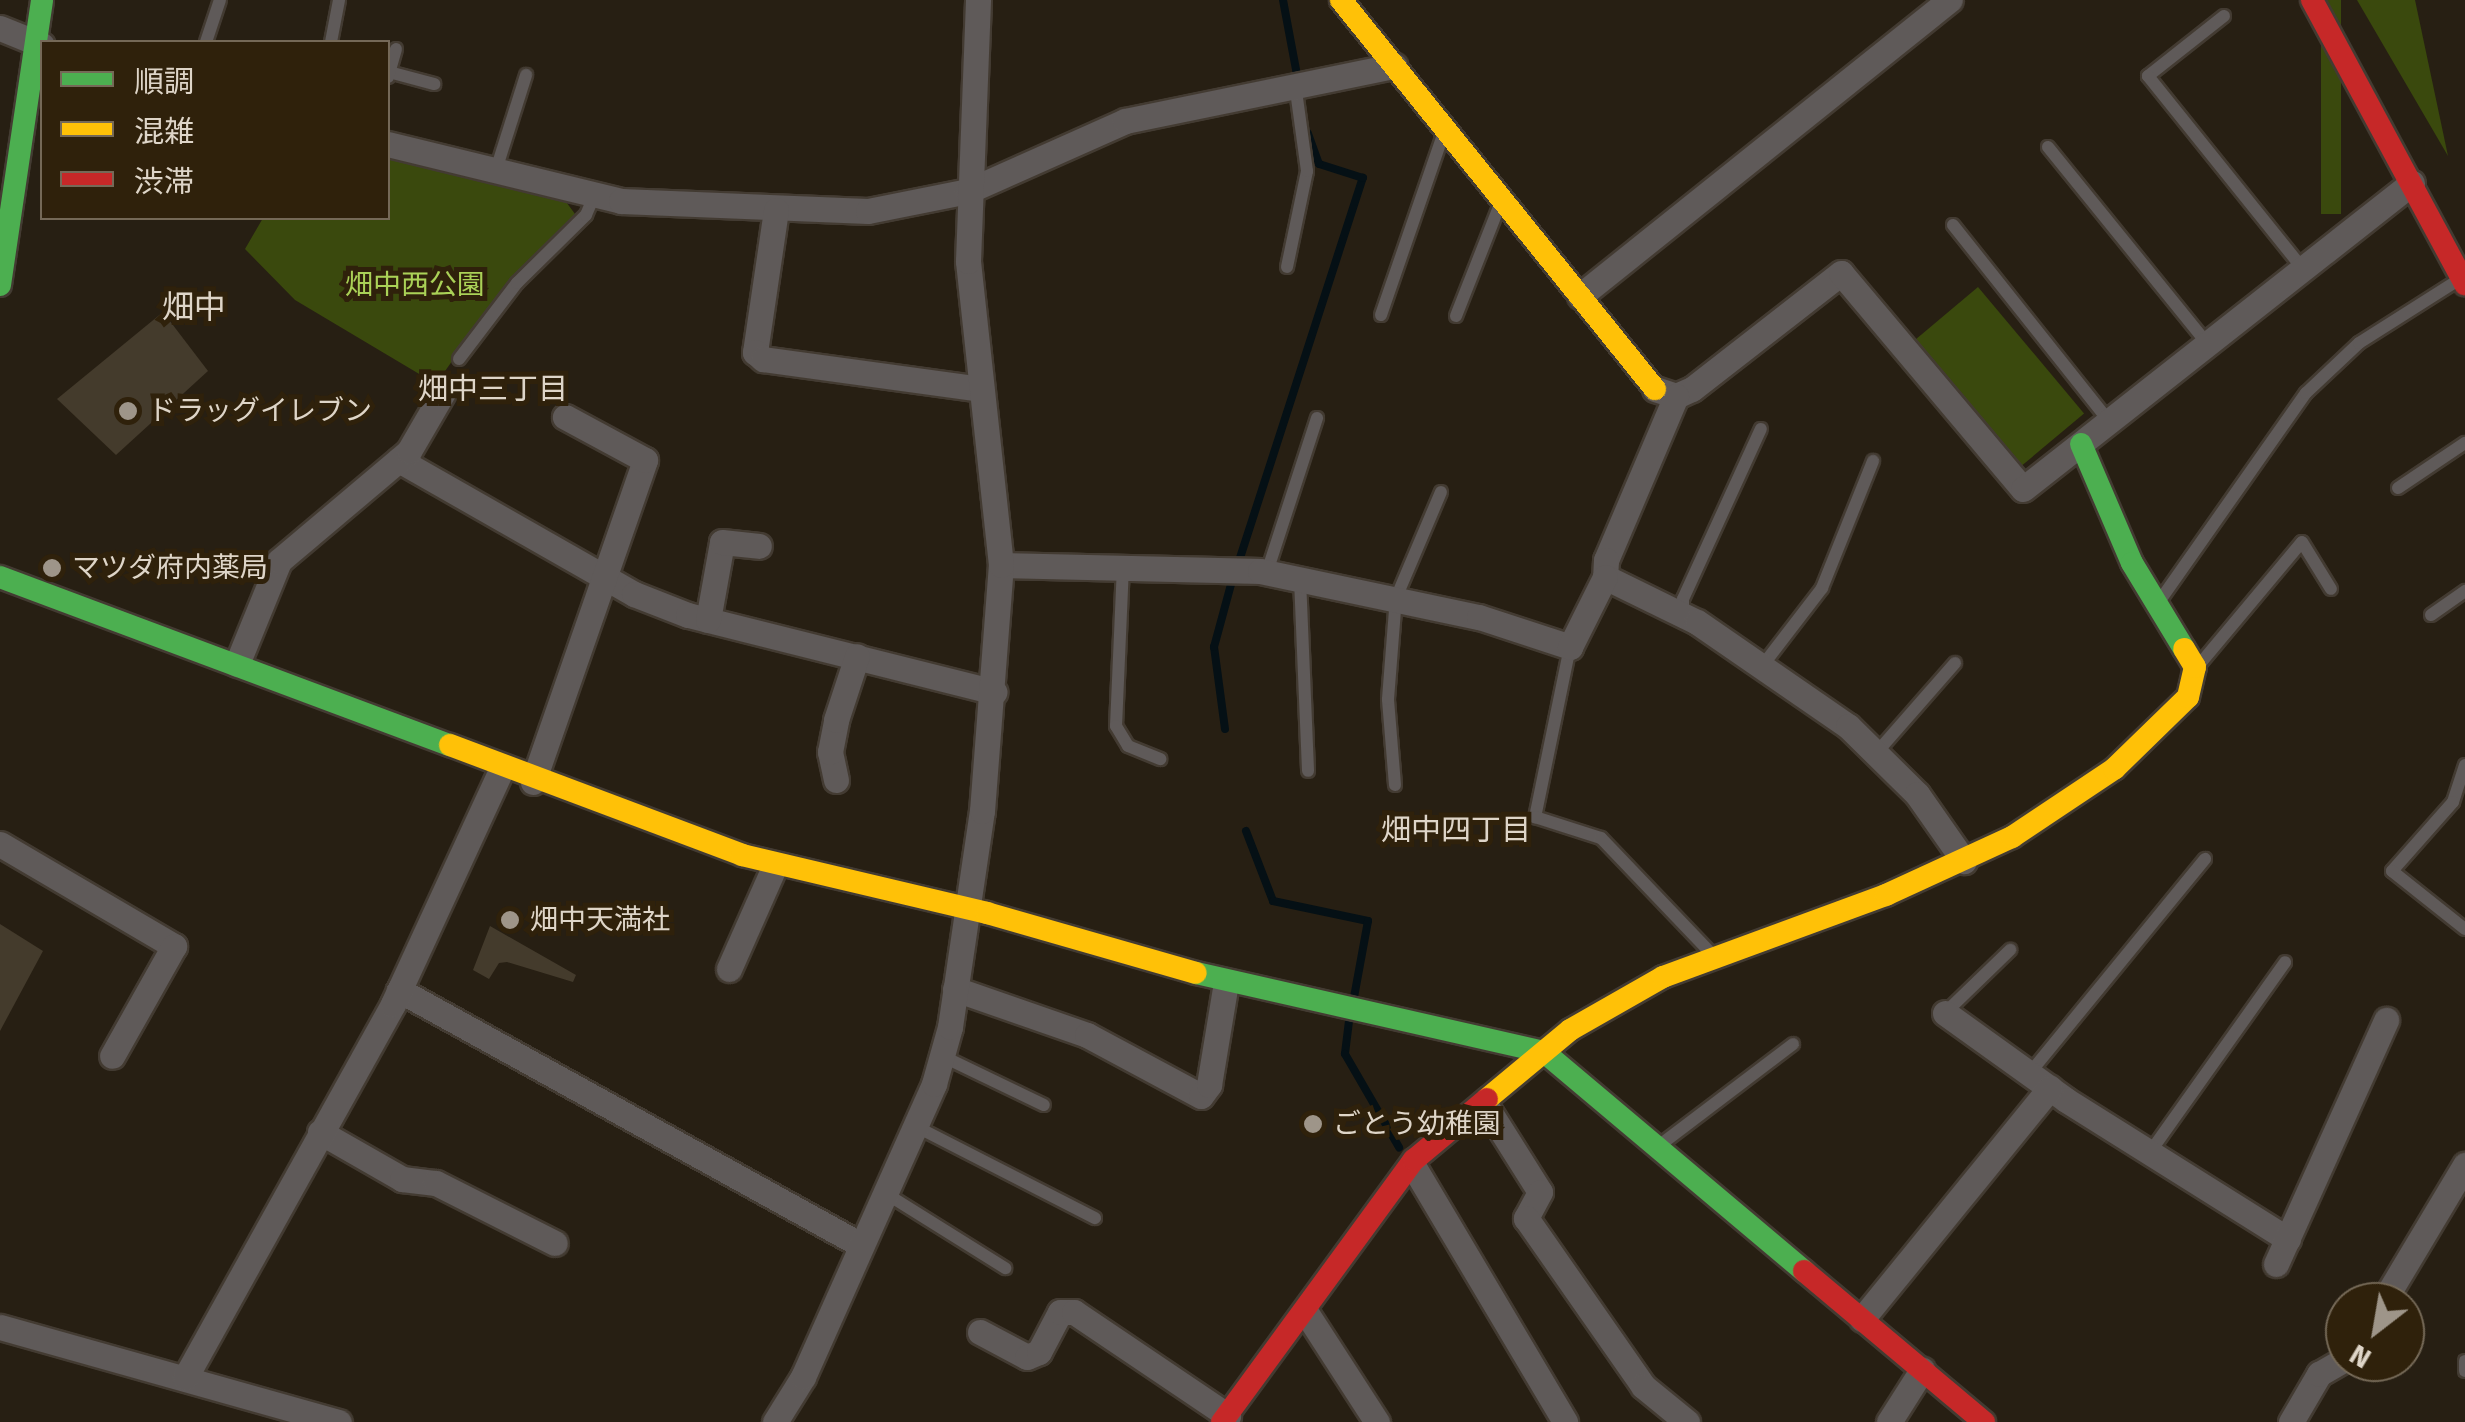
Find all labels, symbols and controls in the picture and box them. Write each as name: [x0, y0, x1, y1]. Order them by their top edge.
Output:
legend: [40, 40, 390, 220]
text: 順調: [134, 64, 194, 100]
text: 混雑: [134, 114, 194, 150]
text: 渋滞: [134, 164, 194, 200]
park label: 畑中西公園: [345, 268, 485, 302]
district label: 畑中: [162, 288, 226, 326]
district label: 畑中三丁目: [418, 371, 568, 407]
place label: ドラッグイレブン: [148, 394, 372, 428]
marker: ドラッグイレブン: [117, 400, 139, 422]
place label: マツダ府内薬局: [72, 551, 268, 585]
marker: マツダ府内薬局: [41, 557, 63, 579]
district label: 畑中四丁目: [1381, 812, 1531, 848]
place label: 畑中天満社: [530, 903, 670, 937]
marker: 畑中天満社: [499, 909, 521, 931]
place label: ごとう幼稚園: [1333, 1107, 1501, 1141]
marker: ごとう幼稚園: [1302, 1113, 1324, 1135]
north arrow: [2325, 1282, 2425, 1382]
text: N: [2344, 1338, 2377, 1375]

